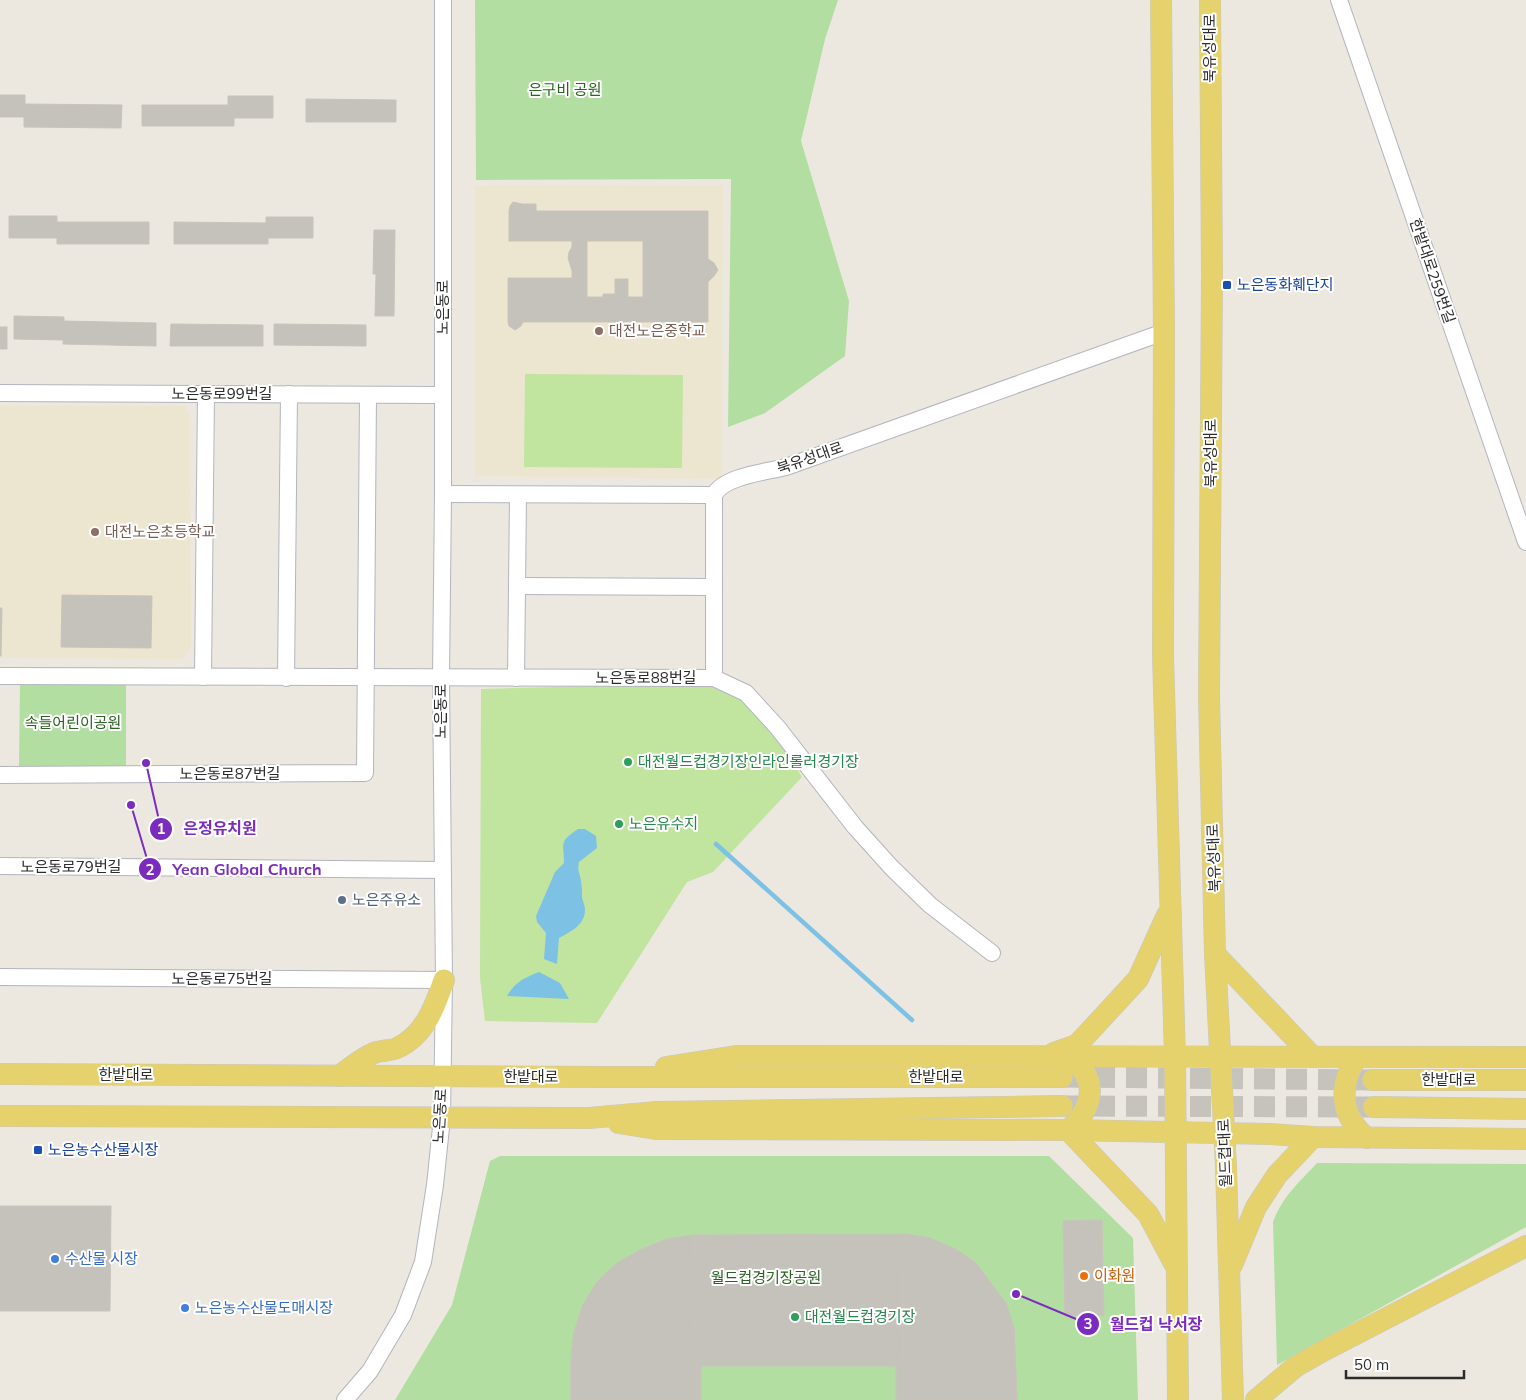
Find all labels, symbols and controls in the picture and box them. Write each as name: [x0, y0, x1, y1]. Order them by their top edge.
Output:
street label: 북유성대로: [1200, 13, 1219, 83]
park label: 은구비 공원: [529, 80, 601, 99]
street label: 한밭대로259번길: [1406, 216, 1459, 326]
place label: 노은동화훼단지: [1237, 275, 1334, 294]
street label: 노은동로: [433, 279, 452, 335]
marker: 노은동화훼단지: [1221, 279, 1233, 291]
place label: 대전노은중학교: [609, 321, 706, 340]
marker: 대전노은중학교: [593, 325, 605, 337]
street label: 노은동로99번길: [172, 384, 272, 403]
street label: 북유성대로: [1201, 418, 1220, 488]
street label: 북유성대로: [774, 437, 846, 478]
place label: 대전노은초등학교: [105, 522, 215, 541]
marker: 대전노은초등학교: [89, 526, 101, 538]
street label: 노은동로88번길: [596, 668, 696, 687]
street label: 노은동로: [431, 683, 450, 739]
park label: 속들어린이공원: [25, 713, 121, 732]
place label: 대전월드컵경기장인라인롤러경기장: [638, 752, 859, 771]
marker: 대전월드컵경기장인라인롤러경기장: [622, 756, 634, 768]
street label: 노은동로87번길: [180, 764, 280, 783]
callout: 은정유치원: [148, 813, 267, 844]
place label: 노은유수지: [629, 814, 698, 833]
text: 은정유치원: [183, 818, 257, 838]
marker: 노은유수지: [613, 818, 625, 830]
text: 1: [156, 819, 166, 838]
street label: 북유성대로: [1203, 823, 1224, 893]
callout: Yean Global Church: [137, 854, 331, 885]
street label: 노은동로79번길: [21, 857, 121, 876]
text: Yean Global Church: [171, 859, 322, 879]
text: 2: [145, 860, 155, 879]
place label: 노은주유소: [352, 890, 421, 909]
marker: 노은주유소: [336, 894, 348, 906]
street label: 노은동로75번길: [172, 969, 272, 988]
street label: 한밭대로: [98, 1065, 154, 1084]
street label: 한밭대로: [503, 1067, 559, 1086]
street label: 한밭대로: [908, 1067, 964, 1086]
street label: 한밭대로: [1421, 1070, 1477, 1089]
street label: 노은동로: [429, 1088, 450, 1144]
street label: 월드컵대로: [1214, 1118, 1235, 1188]
place label: 노은농수산물시장: [48, 1140, 159, 1159]
marker: 노은농수산물시장: [32, 1144, 44, 1156]
place label: 수산물 시장: [65, 1249, 138, 1268]
marker: 수산물 시장: [49, 1253, 61, 1265]
place label: 이화원: [1094, 1266, 1135, 1285]
park label: 월드컵경기장공원: [711, 1268, 821, 1287]
marker: 이화원: [1078, 1270, 1090, 1282]
place label: 노은농수산물도매시장: [195, 1298, 333, 1317]
marker: 노은농수산물도매시장: [179, 1302, 191, 1314]
place label: 대전월드컵경기장: [805, 1307, 916, 1326]
callout: 월드컵 낙서장: [1075, 1308, 1213, 1339]
marker: 대전월드컵경기장: [789, 1311, 801, 1323]
text: 3: [1083, 1314, 1093, 1333]
text: 월드컵 낙서장: [1110, 1314, 1203, 1334]
scale bar: [1346, 1348, 1464, 1380]
text: 50 m: [1354, 1355, 1389, 1374]

